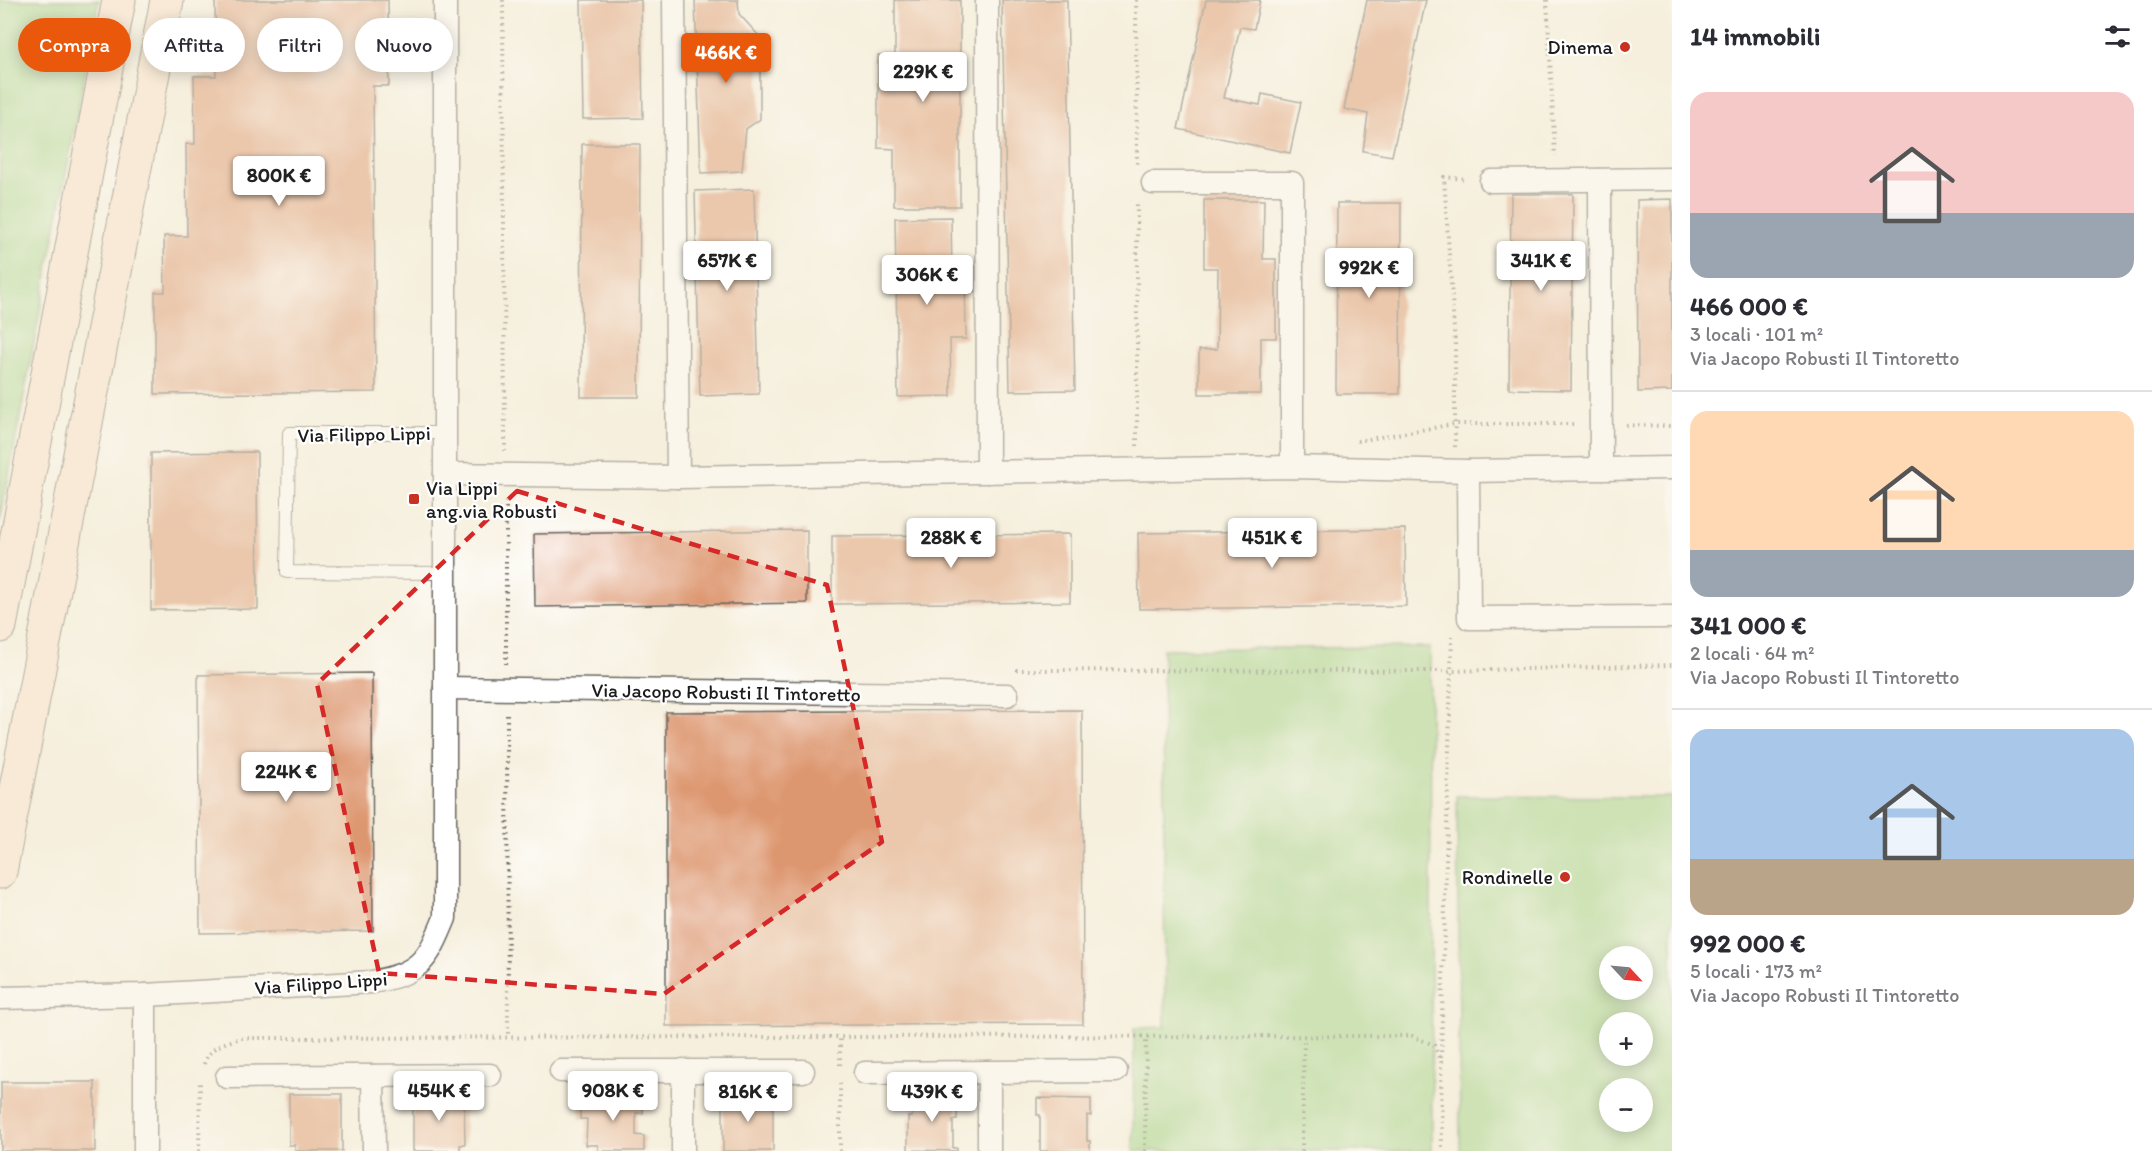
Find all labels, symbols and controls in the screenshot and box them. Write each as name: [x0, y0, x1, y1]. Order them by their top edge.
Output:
chip: Compra: [18, 18, 131, 72]
chip: Affitta: [143, 18, 245, 72]
chip: Filtri: [257, 18, 343, 72]
chip: Nuovo: [355, 18, 453, 72]
text: 14 immobili: [1690, 20, 1820, 52]
icon: filters: [2101, 20, 2134, 53]
pin: 466K €: [677, 33, 775, 84]
place label: Dinema: [1547, 35, 1614, 59]
text: 466K €: [695, 40, 757, 64]
marker: Dinema: [1618, 40, 1632, 54]
pin: 229K €: [874, 52, 972, 103]
text: 229K €: [893, 59, 953, 83]
icon: home: [1858, 131, 1966, 239]
pin: 800K €: [230, 156, 328, 207]
text: 800K €: [247, 163, 311, 187]
pin: 657K €: [678, 241, 776, 292]
pin: 341K €: [1492, 241, 1590, 292]
text: 657K €: [697, 248, 757, 272]
pin: 992K €: [1320, 248, 1418, 299]
text: 341K €: [1511, 248, 1571, 272]
pin: 306K €: [878, 255, 976, 306]
text: 992K €: [1339, 255, 1399, 279]
text: 306K €: [896, 262, 958, 286]
text: 466 000 €: [1690, 290, 1808, 322]
text: 3 locali · 101 m²: [1690, 322, 1823, 346]
text: Via Jacopo Robusti Il Tintoretto: [1690, 346, 1960, 370]
street label: Via Filippo Lippi: [297, 421, 431, 447]
icon: home: [1858, 450, 1966, 558]
place label: Via Lippi ang.via Robusti: [426, 476, 557, 523]
marker: Via Lippi ang.via Robusti: [407, 492, 421, 506]
pin: 288K €: [902, 518, 1000, 569]
pin: 451K €: [1223, 518, 1321, 569]
text: 288K €: [920, 525, 982, 549]
text: 451K €: [1242, 525, 1302, 549]
text: 341 000 €: [1690, 609, 1806, 641]
text: 2 locali · 64 m²: [1690, 641, 1815, 665]
text: Via Jacopo Robusti Il Tintoretto: [1690, 665, 1960, 689]
street label: Via Jacopo Robusti Il Tintoretto: [591, 678, 861, 706]
pin: 224K €: [237, 752, 335, 803]
text: 224K €: [255, 759, 317, 783]
icon: home: [1858, 768, 1966, 876]
place label: Rondinelle: [1462, 865, 1553, 889]
marker: Rondinelle: [1558, 870, 1572, 884]
text: 992 000 €: [1690, 927, 1805, 959]
north arrow: [1599, 946, 1653, 1000]
map controls: [1599, 946, 1653, 1132]
text: 5 locali · 173 m²: [1690, 959, 1822, 983]
street label: Via Filippo Lippi: [254, 966, 388, 1000]
text: Via Jacopo Robusti Il Tintoretto: [1690, 983, 1960, 1007]
button: +: [1599, 1012, 1653, 1066]
pin: 454K €: [390, 1071, 488, 1122]
pin: 908K €: [564, 1071, 662, 1122]
pin: 816K €: [699, 1072, 797, 1123]
pin: 439K €: [883, 1072, 981, 1123]
text: 454K €: [407, 1078, 471, 1102]
text: 908K €: [582, 1078, 644, 1102]
button: −: [1599, 1078, 1653, 1132]
text: 816K €: [718, 1079, 778, 1103]
text: 439K €: [901, 1079, 963, 1103]

